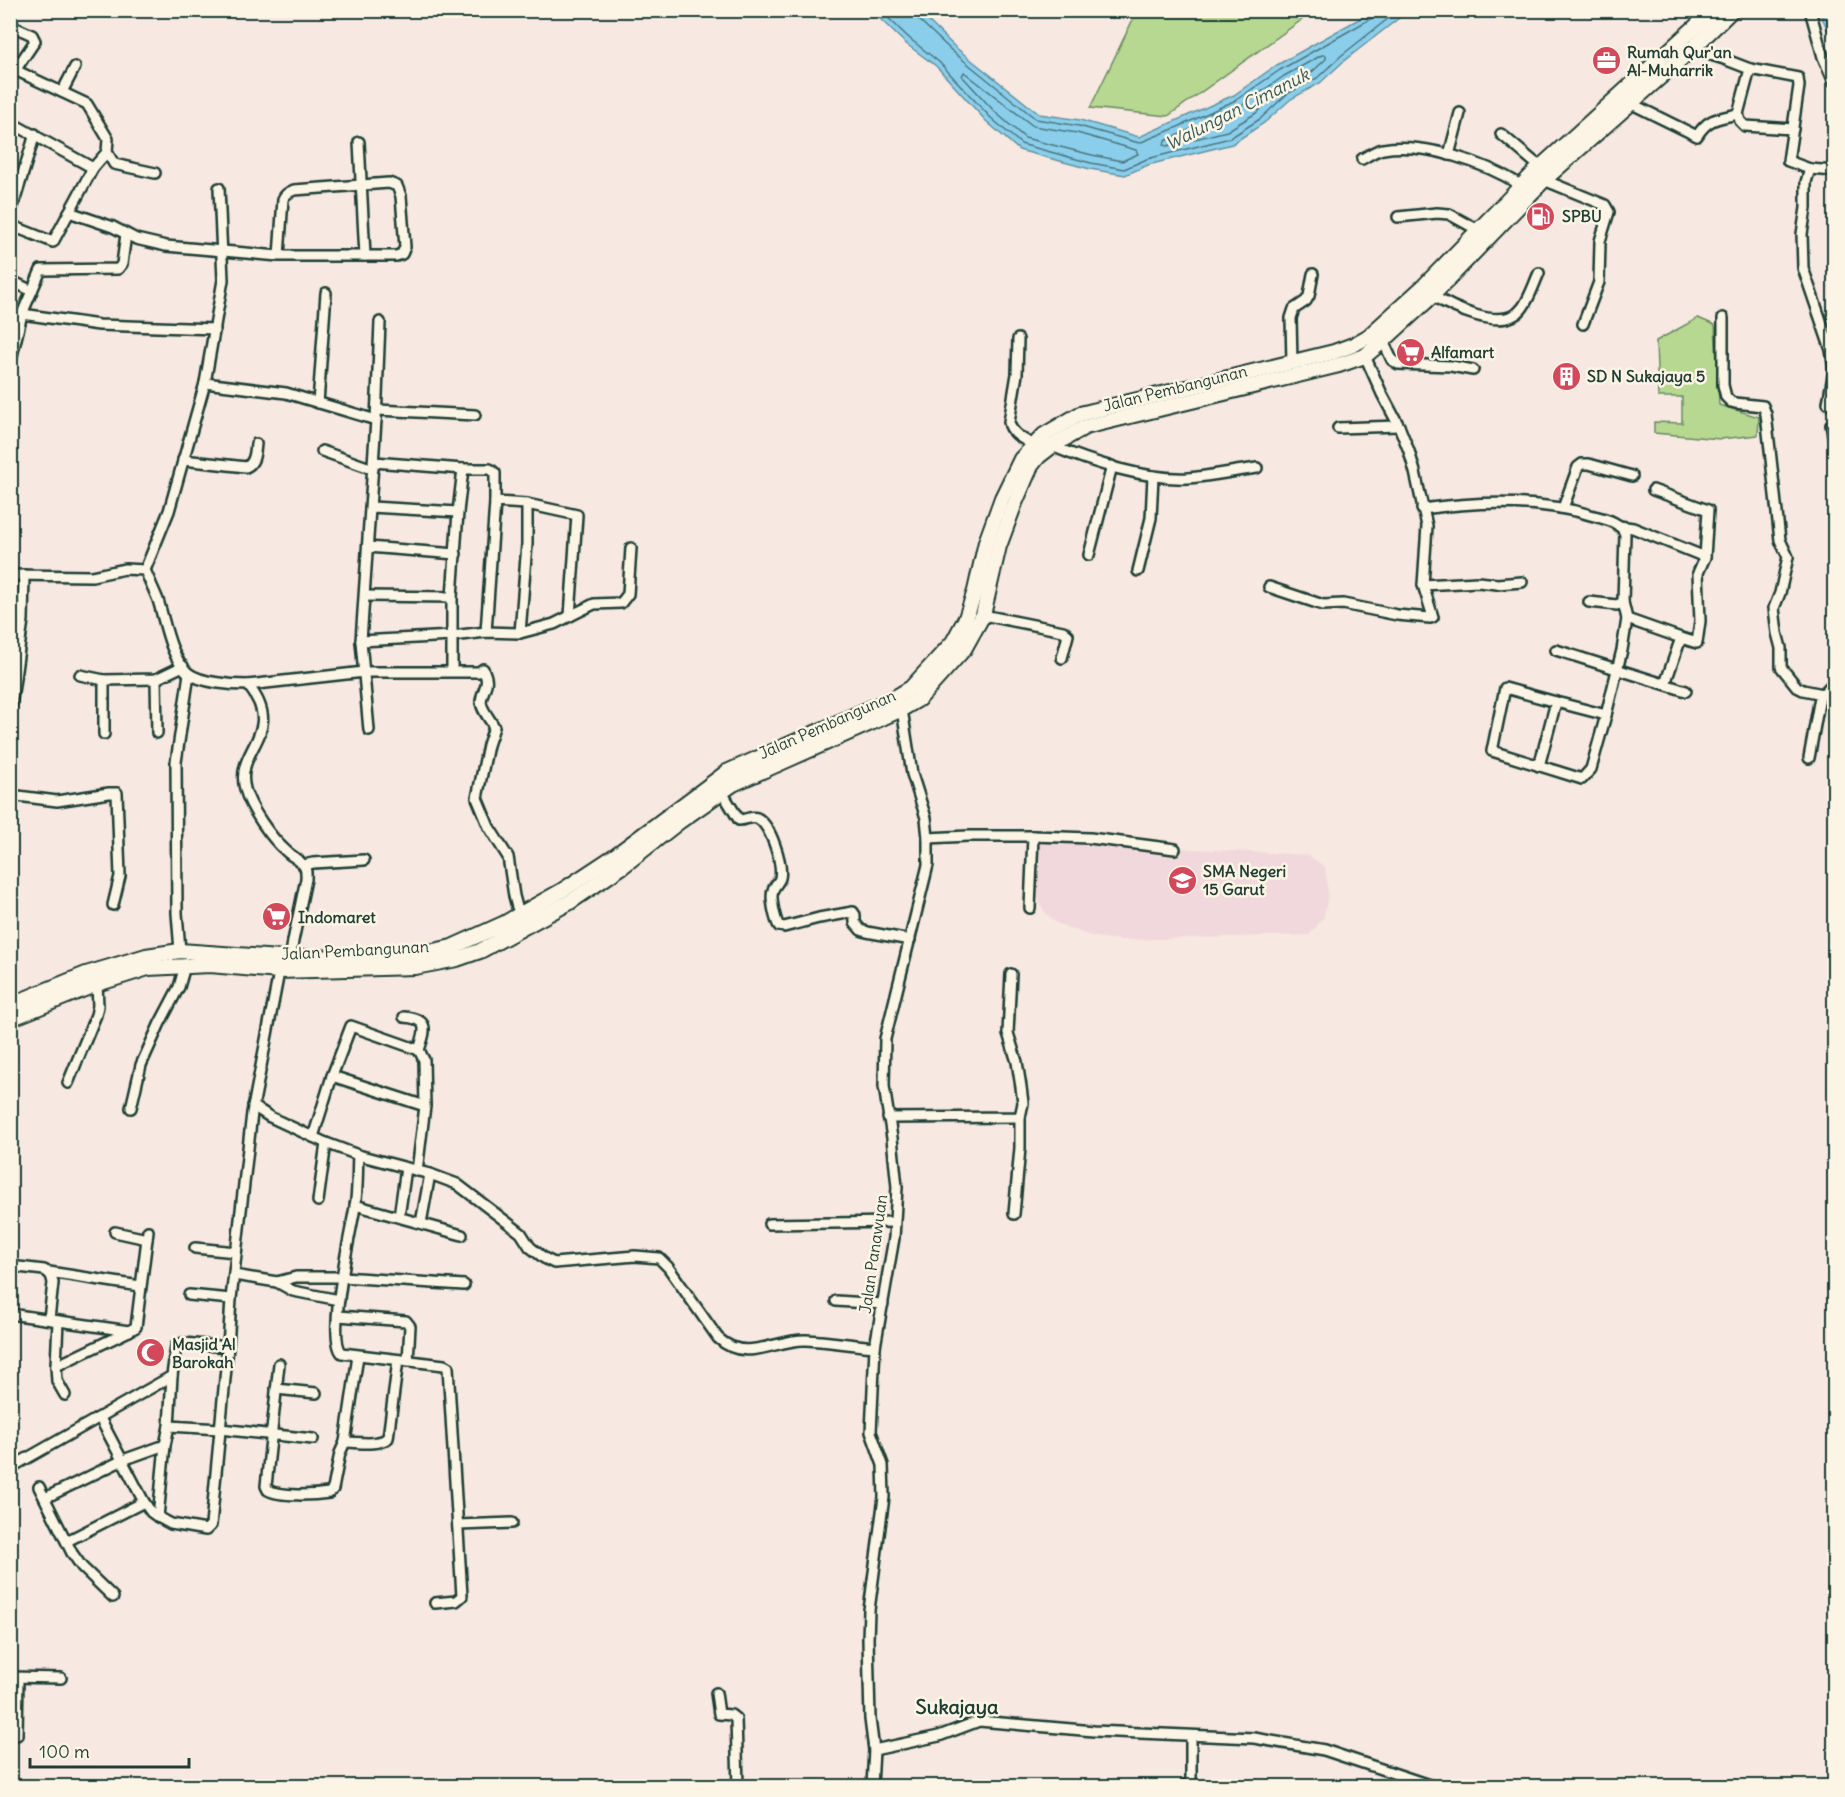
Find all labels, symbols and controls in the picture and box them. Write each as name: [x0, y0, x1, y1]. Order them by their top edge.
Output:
place label: Rumah Qur'an Al-Muharrik: [1627, 42, 1732, 80]
office icon: Rumah Qur'an Al-Muharrik: [1590, 45, 1622, 77]
water label: Walungan Cimanuk: [1161, 62, 1314, 155]
fuel station icon: SPBU: [1525, 200, 1557, 232]
place label: SPBU: [1562, 206, 1602, 226]
supermarket icon: Alfamart: [1394, 336, 1426, 368]
place label: Alfamart: [1431, 342, 1495, 362]
street label: Jalan Pembangunan: [1101, 360, 1249, 416]
building icon: SD N Sukajaya 5: [1550, 360, 1582, 392]
place label: SD N Sukajaya 5: [1587, 366, 1705, 387]
street label: Jalan Pembangunan: [755, 685, 899, 763]
place label: SMA Negeri 15 Garut: [1203, 861, 1286, 899]
school or university icon: SMA Negeri 15 Garut: [1166, 864, 1198, 896]
supermarket icon: Indomaret: [261, 901, 293, 933]
place label: Indomaret: [298, 907, 376, 927]
street label: Jalan Pembangunan: [281, 936, 429, 964]
street label: Jalan Panawuan: [855, 1193, 891, 1315]
place label: Masjid Al Barokah: [172, 1334, 236, 1372]
mosque icon: Masjid Al Barokah: [135, 1337, 167, 1369]
district label: Sukajaya: [916, 1694, 999, 1719]
scale bar: [30, 1731, 189, 1769]
text: 100 m: [39, 1740, 90, 1763]

